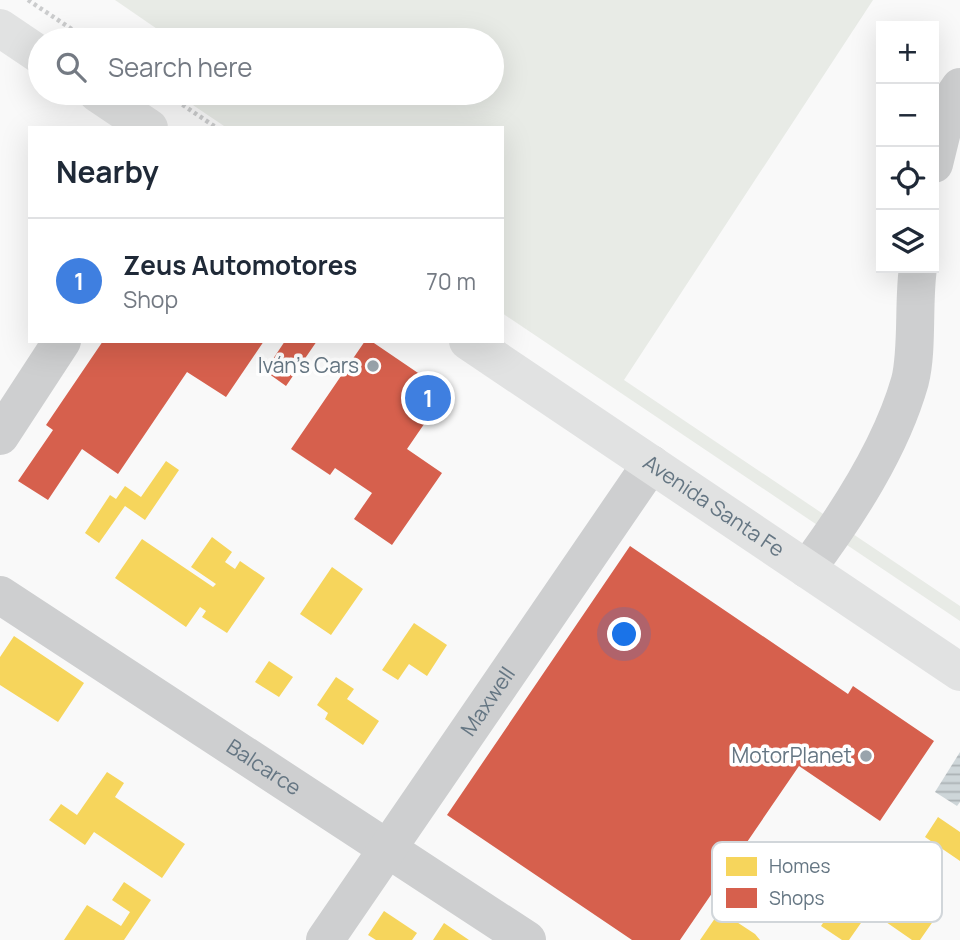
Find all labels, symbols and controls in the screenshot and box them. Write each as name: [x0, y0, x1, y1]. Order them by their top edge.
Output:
map controls: [876, 21, 939, 273]
button: +: [876, 21, 939, 84]
search box: [28, 28, 504, 105]
icon: search: [52, 48, 90, 86]
text: Search here: [108, 49, 253, 85]
button: −: [876, 84, 939, 147]
button: locate: [876, 147, 939, 210]
text: Nearby: [56, 151, 159, 192]
button: layers: [876, 210, 939, 273]
text: Zeus Automotores: [123, 247, 357, 283]
text: 1: [74, 265, 84, 297]
text: 70 m: [426, 265, 476, 297]
text: Shop: [123, 283, 178, 315]
place label: Iván's Cars: [258, 351, 359, 379]
marker: Iván's Cars: [365, 358, 381, 374]
pin: 1: [405, 372, 451, 424]
street label: Avenida Santa Fe: [638, 448, 790, 563]
your location: [607, 617, 641, 651]
street label: Maxwell: [454, 661, 521, 741]
street label: Balcarce: [221, 732, 307, 801]
place label: MotorPlanet: [732, 741, 852, 769]
marker: MotorPlanet: [858, 748, 874, 764]
legend: [712, 842, 942, 922]
text: Homes: [769, 853, 830, 879]
text: Shops: [769, 885, 824, 911]

